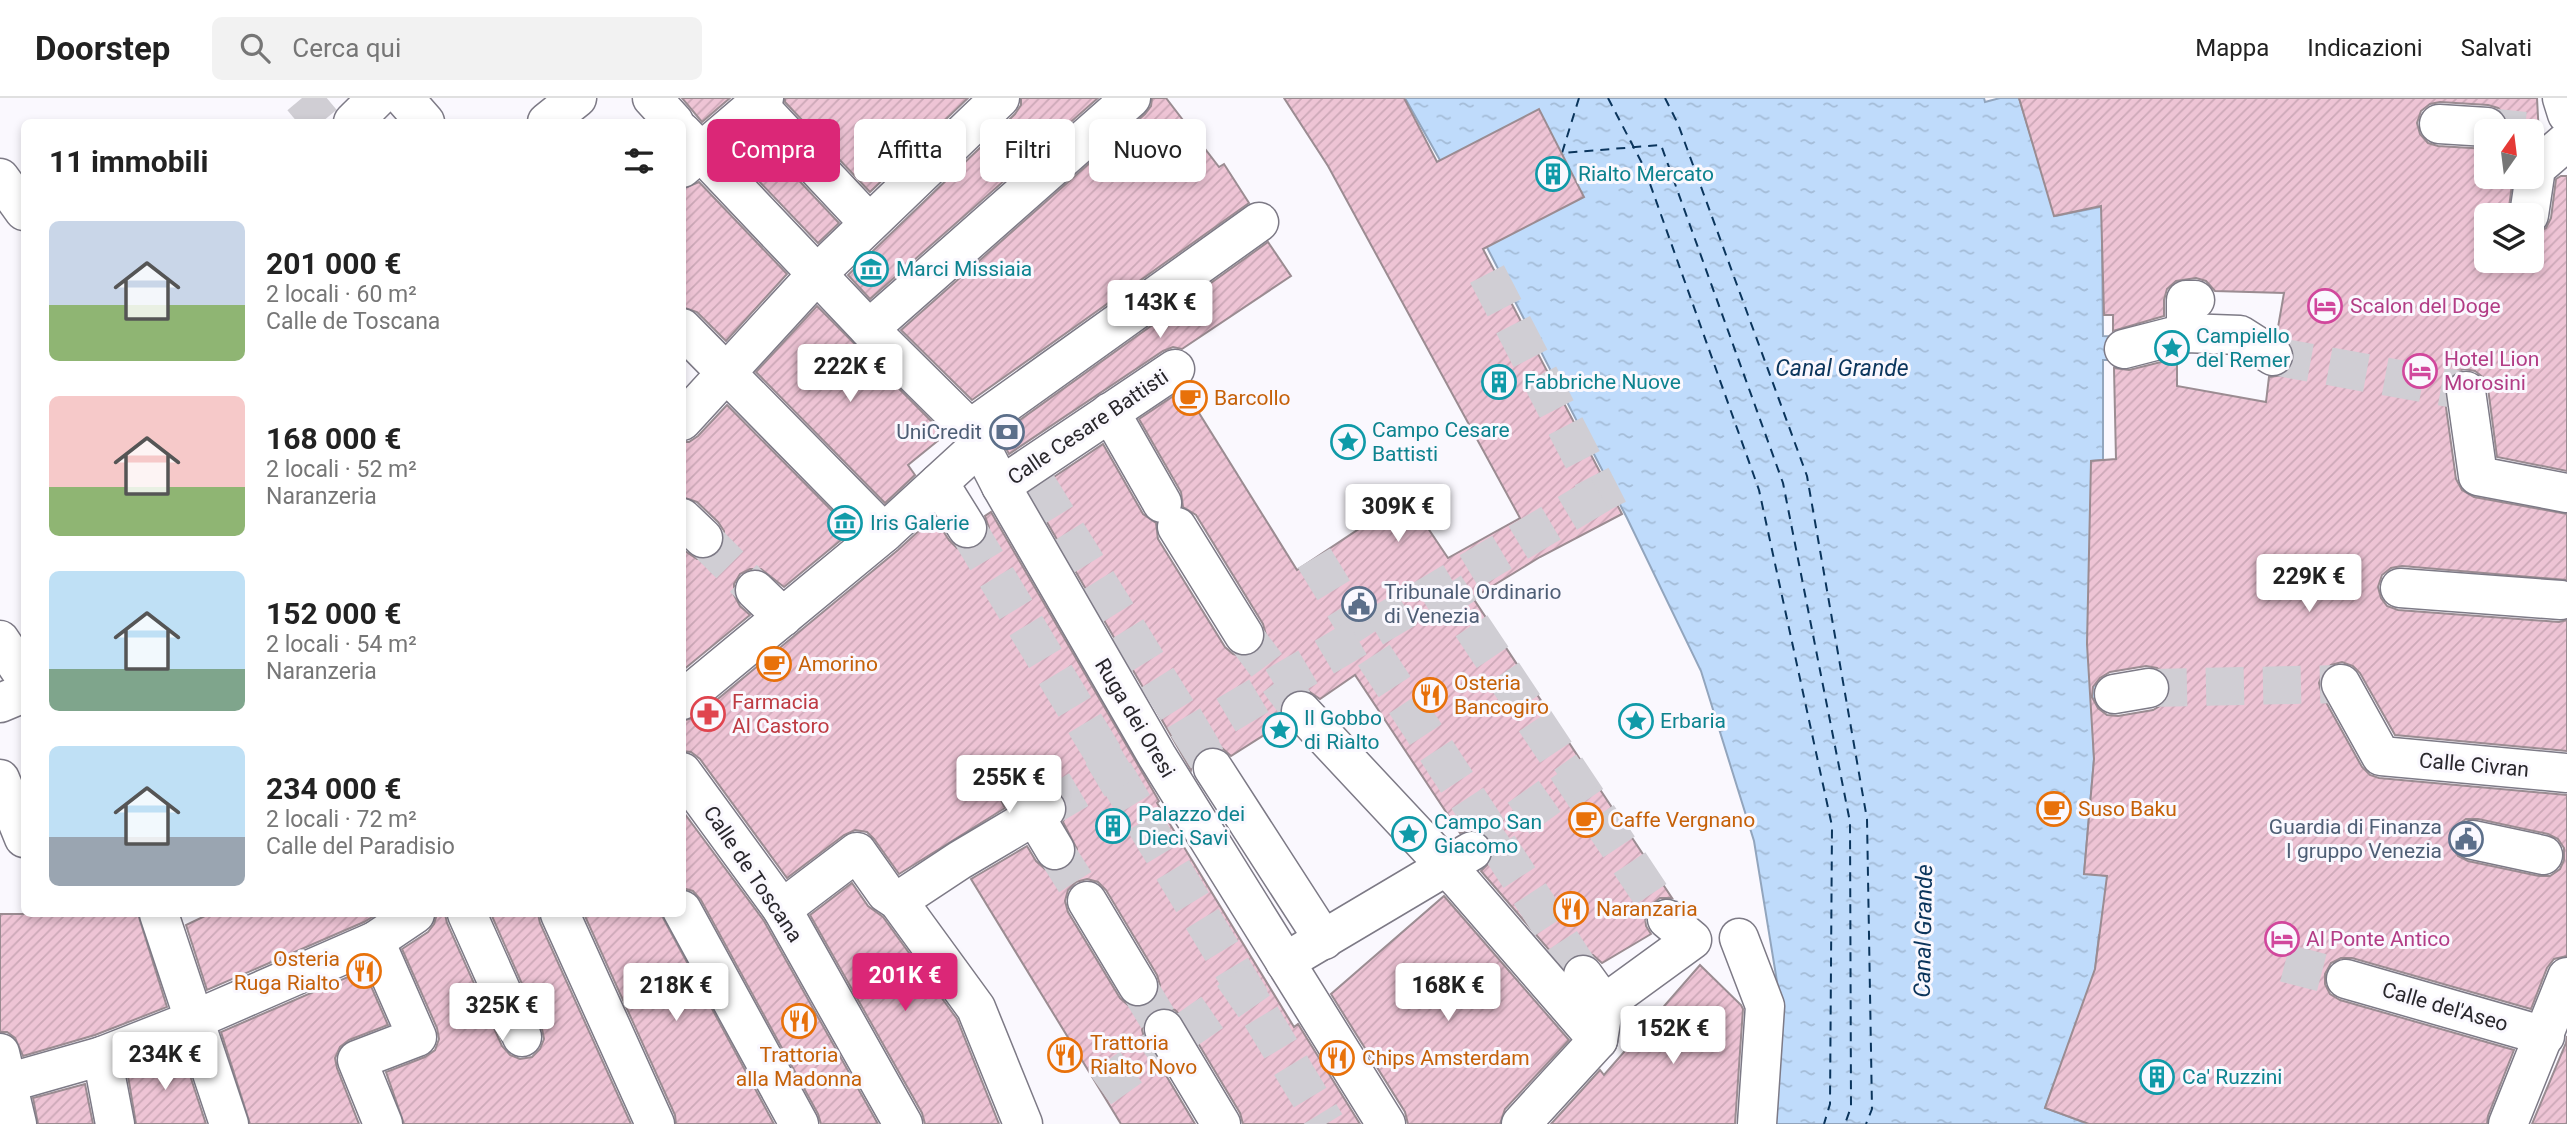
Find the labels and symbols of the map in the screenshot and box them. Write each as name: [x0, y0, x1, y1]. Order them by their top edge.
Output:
north arrow: [2474, 119, 2544, 189]
building icon: Rialto Mercato: [1534, 155, 1572, 193]
place label: Rialto Mercato: [1578, 162, 1714, 186]
museum icon: Marci Missiaia: [852, 250, 890, 288]
place label: Marci Missiaia: [896, 257, 1032, 281]
pin: 143K €: [1103, 280, 1217, 340]
hotel icon: Scalon del Doge: [2306, 287, 2344, 325]
place label: Scalon del Doge: [2350, 294, 2501, 318]
place label: Campiello del Remer: [2196, 324, 2290, 372]
place icon: Campiello del Remer: [2153, 329, 2191, 367]
pin: 222K €: [793, 344, 907, 404]
place label: Hotel Lion Morosini: [2444, 347, 2539, 395]
hotel icon: Hotel Lion Morosini: [2401, 352, 2439, 390]
water label: Canal Grande: [1775, 355, 1909, 382]
building icon: Fabbriche Nuove: [1480, 363, 1518, 401]
street label: Calle Cesare Battisti: [1003, 364, 1173, 490]
place label: Fabbriche Nuove: [1524, 370, 1681, 394]
cafe icon: Barcollo: [1171, 379, 1209, 417]
place label: Barcollo: [1214, 386, 1291, 410]
bank icon: UniCredit: [988, 413, 1026, 451]
place label: Campo Cesare Battisti: [1372, 418, 1510, 466]
place label: UniCredit: [896, 420, 982, 444]
place icon: Campo Cesare Battisti: [1329, 423, 1367, 461]
pin: 309K €: [1341, 484, 1455, 544]
museum icon: Iris Galerie: [826, 504, 864, 542]
place label: Iris Galerie: [870, 511, 969, 535]
pin: 229K €: [2252, 554, 2366, 614]
place label: Tribunale Ordinario di Venezia: [1384, 580, 1561, 628]
public building icon: Tribunale Ordinario di Venezia: [1340, 585, 1378, 623]
cafe icon: Amorino: [755, 645, 793, 683]
place label: Amorino: [798, 652, 878, 676]
street label: Ruga dei Oresi: [1090, 654, 1180, 782]
place label: Osteria Bancogiro: [1454, 671, 1549, 719]
restaurant icon: Osteria Bancogiro: [1411, 676, 1449, 714]
place label: Farmacia Al Castoro: [732, 690, 829, 738]
pharmacy icon: Farmacia Al Castoro: [689, 695, 727, 733]
place icon: Erbaria: [1617, 702, 1655, 740]
place label: Il Gobbo di Rialto: [1304, 706, 1382, 754]
place label: Erbaria: [1660, 709, 1726, 733]
place icon: Il Gobbo di Rialto: [1261, 711, 1299, 749]
street label: Calle Civran: [2418, 748, 2530, 782]
pin: 255K €: [952, 756, 1066, 815]
cafe icon: Suso Baku: [2035, 790, 2073, 828]
place label: Suso Baku: [2078, 797, 2177, 821]
street label: Calle de Toscana: [699, 801, 807, 947]
cafe icon: Caffe Vergnano: [1567, 801, 1605, 839]
place label: Palazzo dei Dieci Savi: [1138, 802, 1245, 850]
building icon: Palazzo dei Dieci Savi: [1094, 807, 1132, 845]
place label: Caffe Vergnano: [1610, 808, 1755, 832]
place label: Campo San Giacomo: [1434, 810, 1542, 858]
place icon: Campo San Giacomo: [1390, 815, 1428, 853]
place label: Guardia di Finanza I gruppo Venezia: [2269, 815, 2442, 863]
public building icon: Guardia di Finanza I gruppo Venezia: [2447, 820, 2485, 858]
water label: Canal Grande: [1909, 864, 1938, 998]
restaurant icon: Naranzaria: [1552, 890, 1590, 928]
place label: Naranzaria: [1596, 897, 1698, 921]
hotel icon: Al Ponte Antico: [2263, 920, 2301, 958]
place label: Al Ponte Antico: [2306, 927, 2450, 951]
place label: Osteria Ruga Rialto: [234, 947, 340, 995]
restaurant icon: Osteria Ruga Rialto: [345, 952, 383, 990]
pin: 201K €: [848, 954, 962, 1013]
pin: 218K €: [619, 964, 733, 1023]
pin: 168K €: [1391, 964, 1505, 1023]
street label: Calle del'Aseo: [2379, 978, 2511, 1036]
pin: 325K €: [445, 984, 559, 1043]
restaurant icon: Trattoria alla Madonna: [780, 1002, 818, 1040]
pin: 152K €: [1616, 1006, 1730, 1066]
place label: Trattoria Rialto Novo: [1090, 1031, 1197, 1079]
pin: 234K €: [108, 1032, 222, 1092]
restaurant icon: Trattoria Rialto Novo: [1046, 1036, 1084, 1074]
restaurant icon: Chips Amsterdam: [1318, 1039, 1356, 1077]
place label: Trattoria alla Madonna: [736, 1043, 862, 1091]
place label: Chips Amsterdam: [1362, 1046, 1530, 1070]
building icon: Ca' Ruzzini: [2138, 1058, 2176, 1096]
place label: Ca' Ruzzini: [2182, 1065, 2282, 1089]

